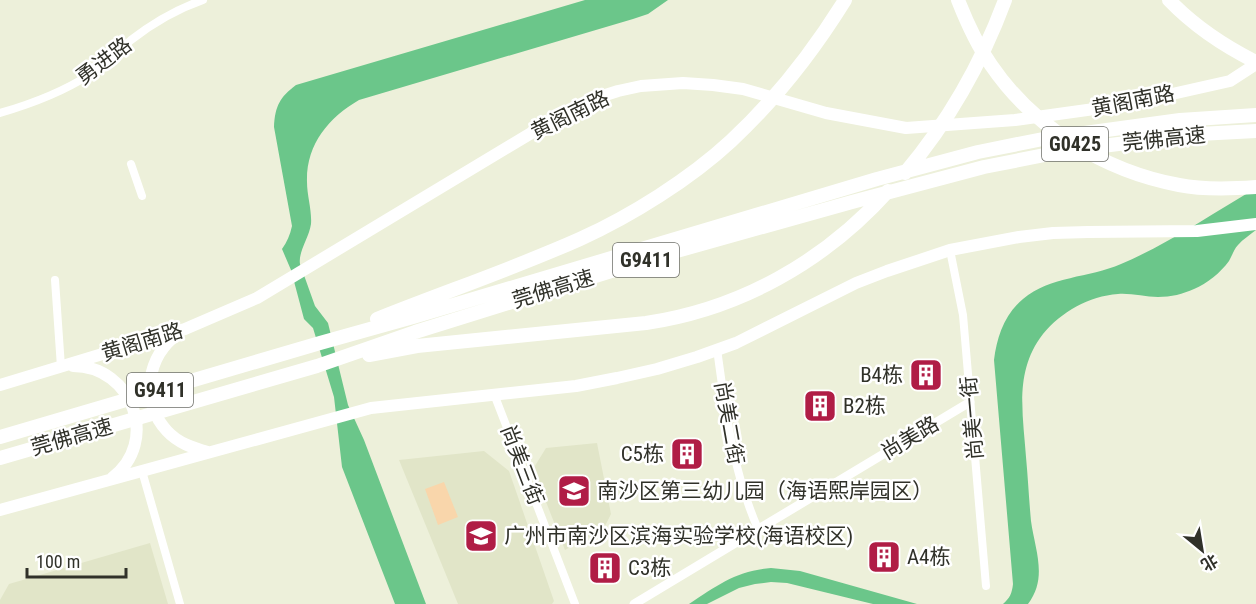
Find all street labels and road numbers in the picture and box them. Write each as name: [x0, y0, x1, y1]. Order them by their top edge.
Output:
street label: 勇进路: [72, 32, 136, 90]
street label: 黄阁南路: [1089, 81, 1177, 121]
street label: 黄阁南路: [527, 86, 613, 144]
street label: 莞佛高速: [1121, 123, 1207, 155]
road number: G0425: [1042, 127, 1108, 161]
road number: G9411: [613, 243, 679, 277]
street label: 莞佛高速: [509, 265, 597, 313]
street label: 黄阁南路: [98, 318, 186, 366]
road number: G9411: [127, 373, 193, 407]
street label: 尚美一街: [956, 375, 988, 461]
street label: 尚美二街: [710, 380, 748, 466]
street label: 尚美路: [877, 411, 943, 465]
street label: 莞佛高速: [28, 414, 116, 460]
street label: 尚美三街: [496, 421, 548, 509]

